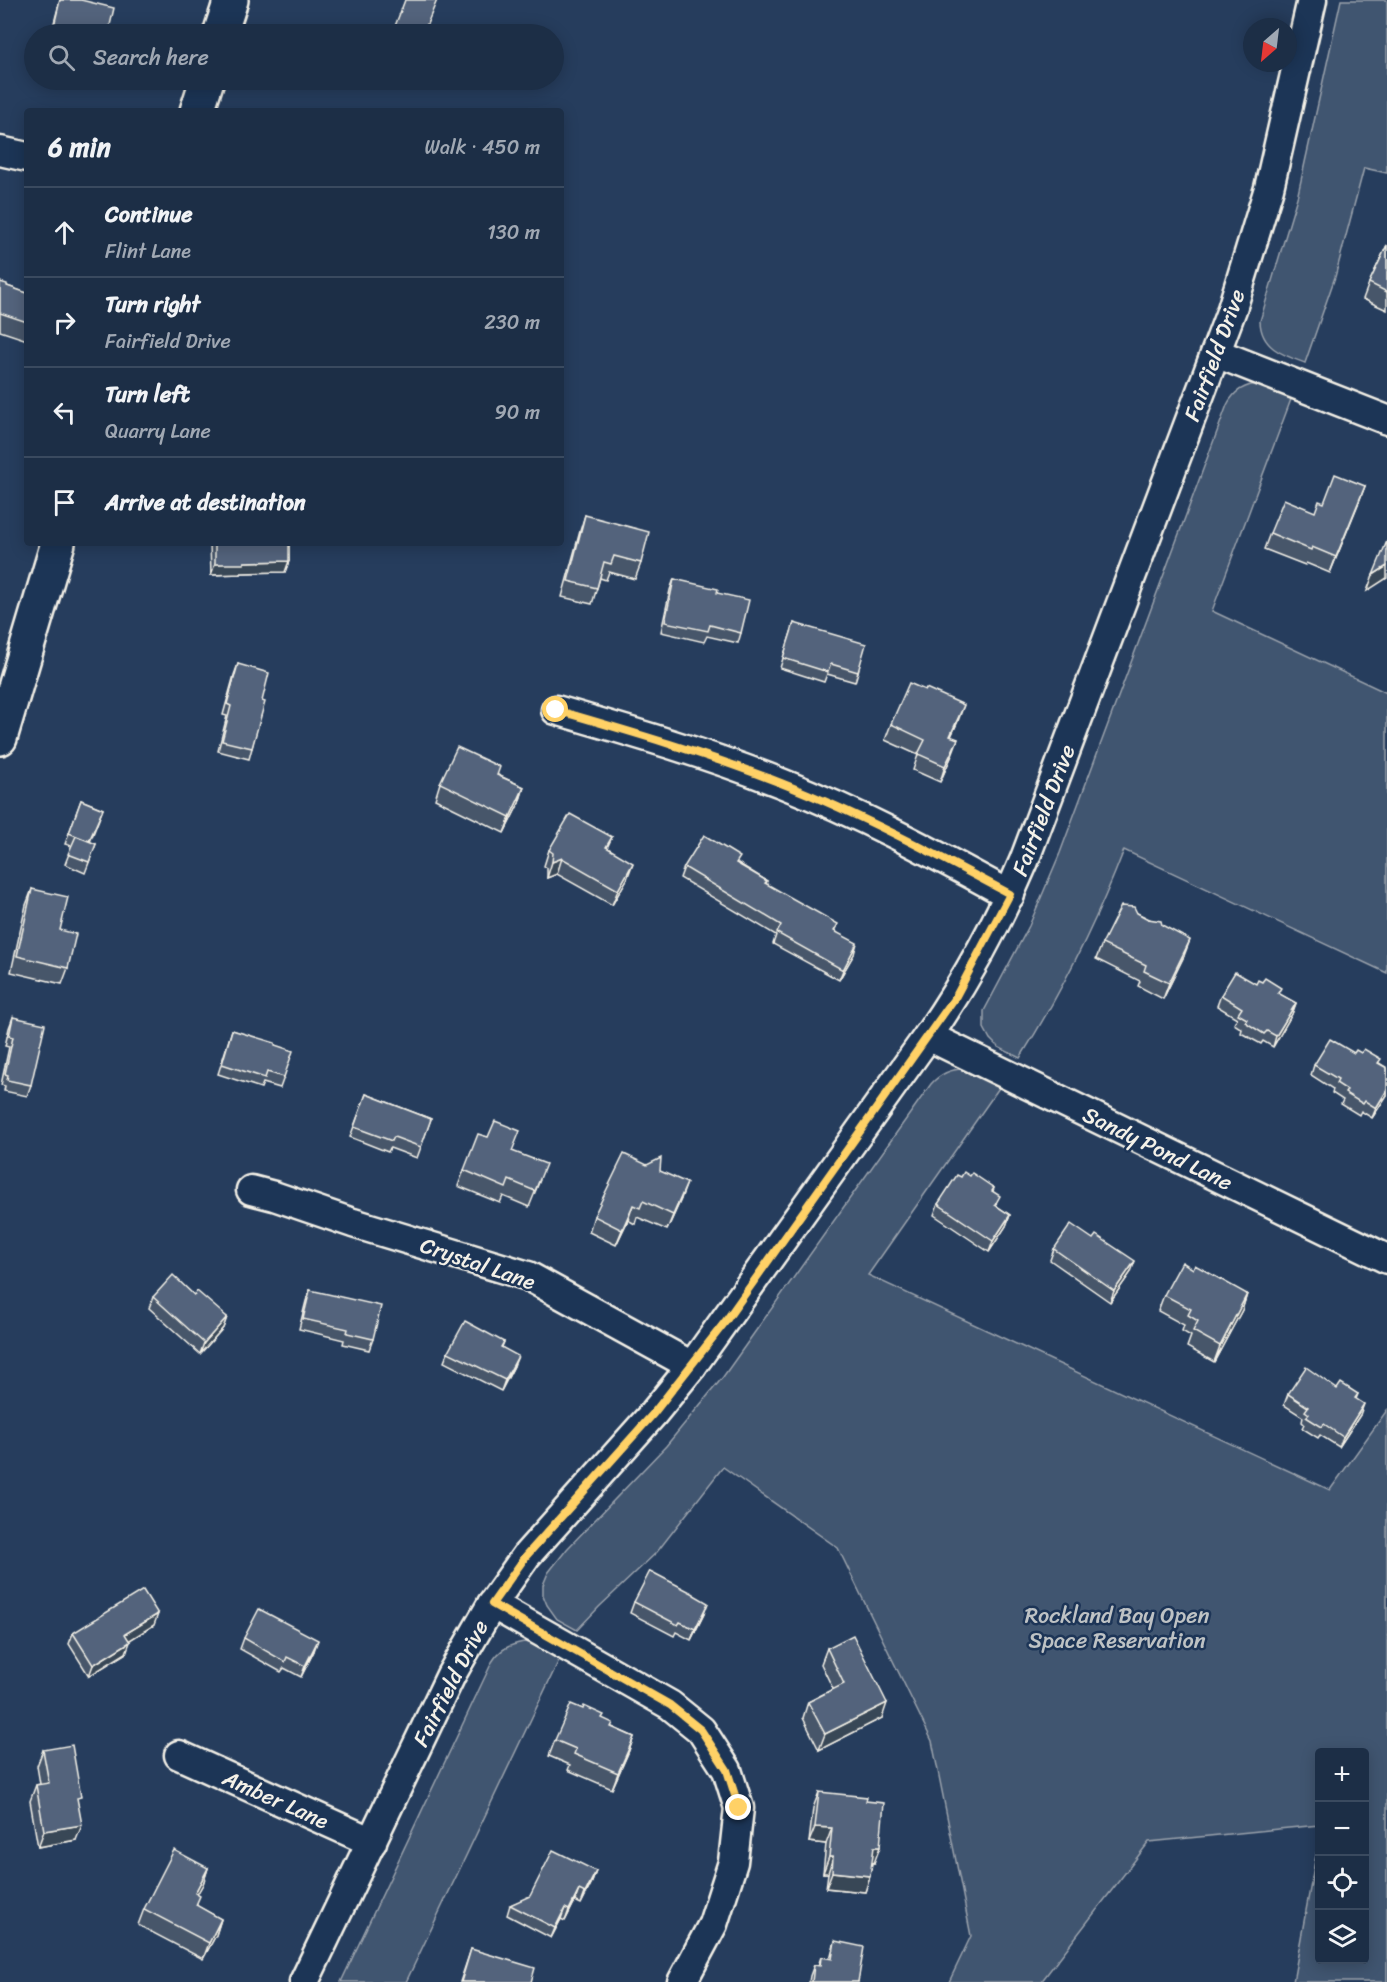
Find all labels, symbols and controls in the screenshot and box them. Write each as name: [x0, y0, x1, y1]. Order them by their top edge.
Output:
north arrow: [1243, 18, 1297, 72]
search box: [24, 24, 564, 90]
text: Search here: [93, 38, 209, 77]
icon: search: [45, 41, 78, 74]
text: 6 min: [48, 124, 111, 170]
text: Walk · 450 m: [425, 130, 540, 165]
text: Continue: [105, 195, 193, 234]
text: 130 m: [487, 215, 540, 250]
icon: ahead: [48, 216, 81, 249]
text: Flint Lane: [105, 234, 191, 269]
street label: Fairfield Drive: [1172, 283, 1256, 427]
text: Turn right: [105, 285, 200, 324]
text: 230 m: [484, 305, 540, 340]
icon: right: [48, 306, 81, 339]
text: Fairfield Drive: [105, 324, 231, 359]
text: Turn left: [105, 375, 190, 414]
text: 90 m: [495, 395, 540, 430]
icon: left: [48, 396, 81, 429]
text: Quarry Lane: [105, 414, 211, 449]
text: Arrive at destination: [105, 483, 306, 522]
icon: arrive: [48, 486, 81, 519]
route start: [542, 696, 568, 722]
street label: Fairfield Drive: [1000, 739, 1086, 882]
street label: Sandy Pond Lane: [1076, 1095, 1240, 1202]
street label: Crystal Lane: [415, 1226, 541, 1302]
park label: Rockland Bay Open Space Reservation: [1025, 1596, 1209, 1660]
street label: Fairfield Drive: [402, 1613, 499, 1754]
map controls: [1315, 1748, 1369, 1964]
button: +: [1315, 1748, 1369, 1802]
street label: Amber Lane: [215, 1758, 336, 1840]
route end: [725, 1794, 751, 1820]
button: −: [1315, 1802, 1369, 1856]
button: locate: [1315, 1856, 1369, 1910]
button: layers: [1315, 1910, 1369, 1964]

